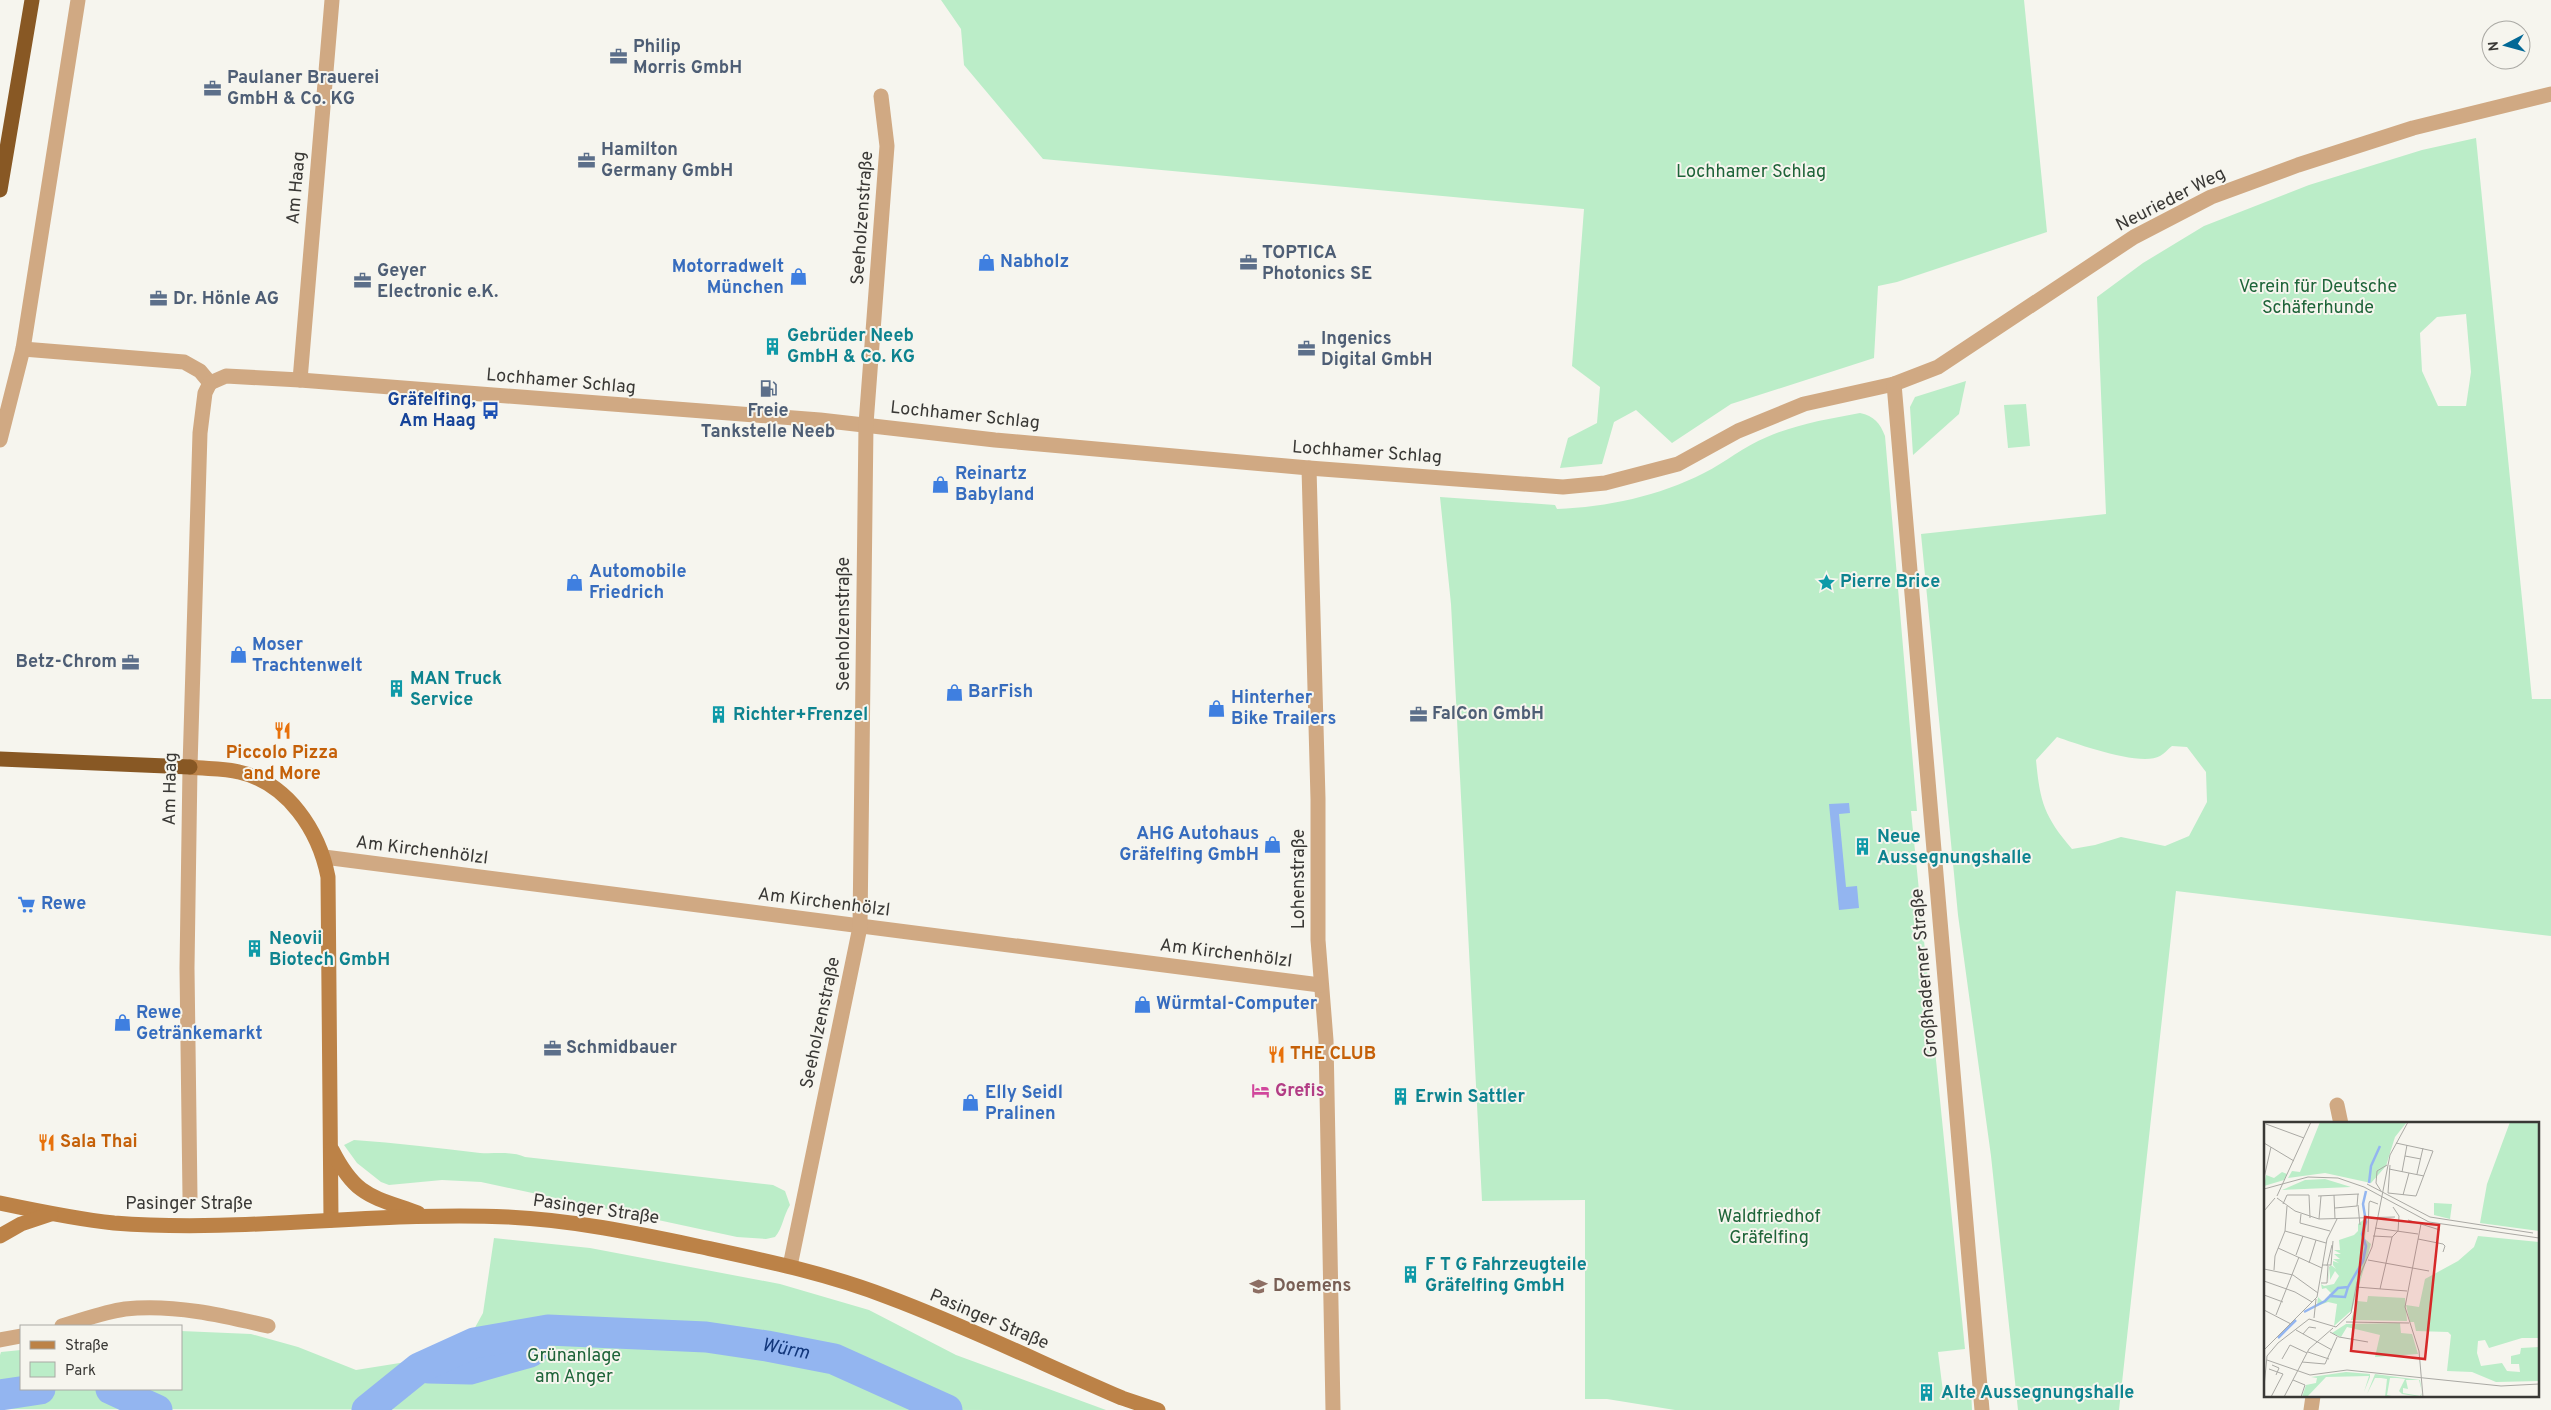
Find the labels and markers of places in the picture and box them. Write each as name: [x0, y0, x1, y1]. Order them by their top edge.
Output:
place label: Philip Morris GmbH: [633, 36, 742, 80]
office icon: Philip Morris GmbH: [609, 47, 629, 67]
place label: Paulaner Brauerei GmbH & Co. KG: [227, 67, 379, 111]
office icon: Paulaner Brauerei GmbH & Co. KG: [203, 78, 223, 98]
place label: Hamilton Germany GmbH: [601, 139, 733, 183]
office icon: Hamilton Germany GmbH: [577, 150, 597, 170]
place label: TOPTICA Photonics SE: [1262, 242, 1372, 286]
place label: Nabholz: [1000, 251, 1069, 274]
shop icon: Nabholz: [976, 252, 996, 272]
office icon: TOPTICA Photonics SE: [1238, 253, 1258, 273]
place label: Motorradwelt München: [672, 256, 784, 300]
place label: Geyer Electronic e.K.: [377, 260, 498, 304]
shop icon: Motorradwelt München: [788, 267, 808, 287]
office icon: Geyer Electronic e.K.: [353, 271, 373, 291]
place label: Dr. Hönle AG: [173, 288, 279, 311]
office icon: Dr. Hönle AG: [149, 289, 169, 309]
place label: Gebrüder Neeb GmbH & Co. KG: [787, 325, 915, 369]
place label: Ingenics Digital GmbH: [1321, 328, 1433, 372]
building icon: Gebrüder Neeb GmbH & Co. KG: [763, 336, 783, 356]
office icon: Ingenics Digital GmbH: [1297, 339, 1317, 359]
fuel station icon: Freie Tankstelle Neeb: [758, 378, 778, 398]
place label: Gräfelfing, Am Haag: [388, 389, 476, 433]
bus stop icon: Gräfelfing, Am Haag: [480, 400, 500, 420]
place label: Freie Tankstelle Neeb: [701, 400, 835, 444]
place label: Reinartz Babyland: [955, 463, 1034, 507]
shop icon: Reinartz Babyland: [931, 474, 951, 494]
place label: Automobile Friedrich: [589, 561, 686, 605]
place label: Pierre Brice: [1840, 571, 1940, 594]
shop icon: Automobile Friedrich: [565, 572, 585, 592]
place icon: Pierre Brice: [1816, 572, 1836, 592]
place label: Moser Trachtenwelt: [252, 634, 363, 678]
shop icon: Moser Trachtenwelt: [228, 645, 248, 665]
place label: Betz-Chrom: [15, 651, 117, 674]
office icon: Betz-Chrom: [121, 652, 141, 672]
place label: MAN Truck Service: [410, 668, 502, 712]
building icon: MAN Truck Service: [386, 679, 406, 699]
place label: BarFish: [968, 681, 1033, 704]
shop icon: BarFish: [944, 682, 964, 702]
place label: Hinterher Bike Trailers: [1231, 687, 1336, 731]
shop icon: Hinterher Bike Trailers: [1207, 698, 1227, 718]
place label: FalCon GmbH: [1432, 703, 1544, 726]
place label: Richter+Frenzel: [733, 704, 868, 727]
office icon: FalCon GmbH: [1408, 704, 1428, 724]
building icon: Richter+Frenzel: [709, 705, 729, 725]
restaurant icon: Piccolo Pizza and More: [272, 720, 292, 740]
place label: Piccolo Pizza and More: [226, 742, 338, 786]
place label: AHG Autohaus Gräfelfing GmbH: [1119, 823, 1259, 867]
place label: Neue Aussegnungshalle: [1877, 826, 2031, 870]
shop icon: AHG Autohaus Gräfelfing GmbH: [1263, 834, 1283, 854]
building icon: Neue Aussegnungshalle: [1853, 837, 1873, 857]
place label: Rewe: [41, 893, 86, 916]
supermarket icon: Rewe: [17, 894, 37, 914]
place label: Neovii Biotech GmbH: [269, 928, 390, 972]
building icon: Neovii Biotech GmbH: [245, 939, 265, 959]
place label: Würmtal-Computer: [1156, 993, 1318, 1016]
shop icon: Würmtal-Computer: [1132, 994, 1152, 1014]
place label: Rewe Getränkemarkt: [136, 1002, 263, 1046]
shop icon: Rewe Getränkemarkt: [112, 1013, 132, 1033]
place label: Schmidbauer: [566, 1037, 678, 1060]
office icon: Schmidbauer: [542, 1038, 562, 1058]
place label: THE CLUB: [1290, 1043, 1376, 1066]
restaurant icon: THE CLUB: [1266, 1044, 1286, 1064]
place label: Grefis: [1275, 1080, 1325, 1103]
hotel icon: Grefis: [1251, 1081, 1271, 1101]
place label: Elly Seidl Pralinen: [985, 1082, 1063, 1126]
place label: Erwin Sattler: [1415, 1086, 1525, 1109]
building icon: Erwin Sattler: [1391, 1087, 1411, 1107]
shop icon: Elly Seidl Pralinen: [961, 1093, 981, 1113]
place label: Sala Thai: [60, 1131, 138, 1154]
restaurant icon: Sala Thai: [36, 1132, 56, 1152]
place label: F T G Fahrzeugteile Gräfelfing GmbH: [1425, 1254, 1587, 1298]
building icon: F T G Fahrzeugteile Gräfelfing GmbH: [1401, 1265, 1421, 1285]
place label: Doemens: [1273, 1275, 1351, 1298]
school or university icon: Doemens: [1249, 1276, 1269, 1296]
place label: Alte Aussegnungshalle: [1941, 1382, 2134, 1405]
building icon: Alte Aussegnungshalle: [1917, 1383, 1937, 1403]

